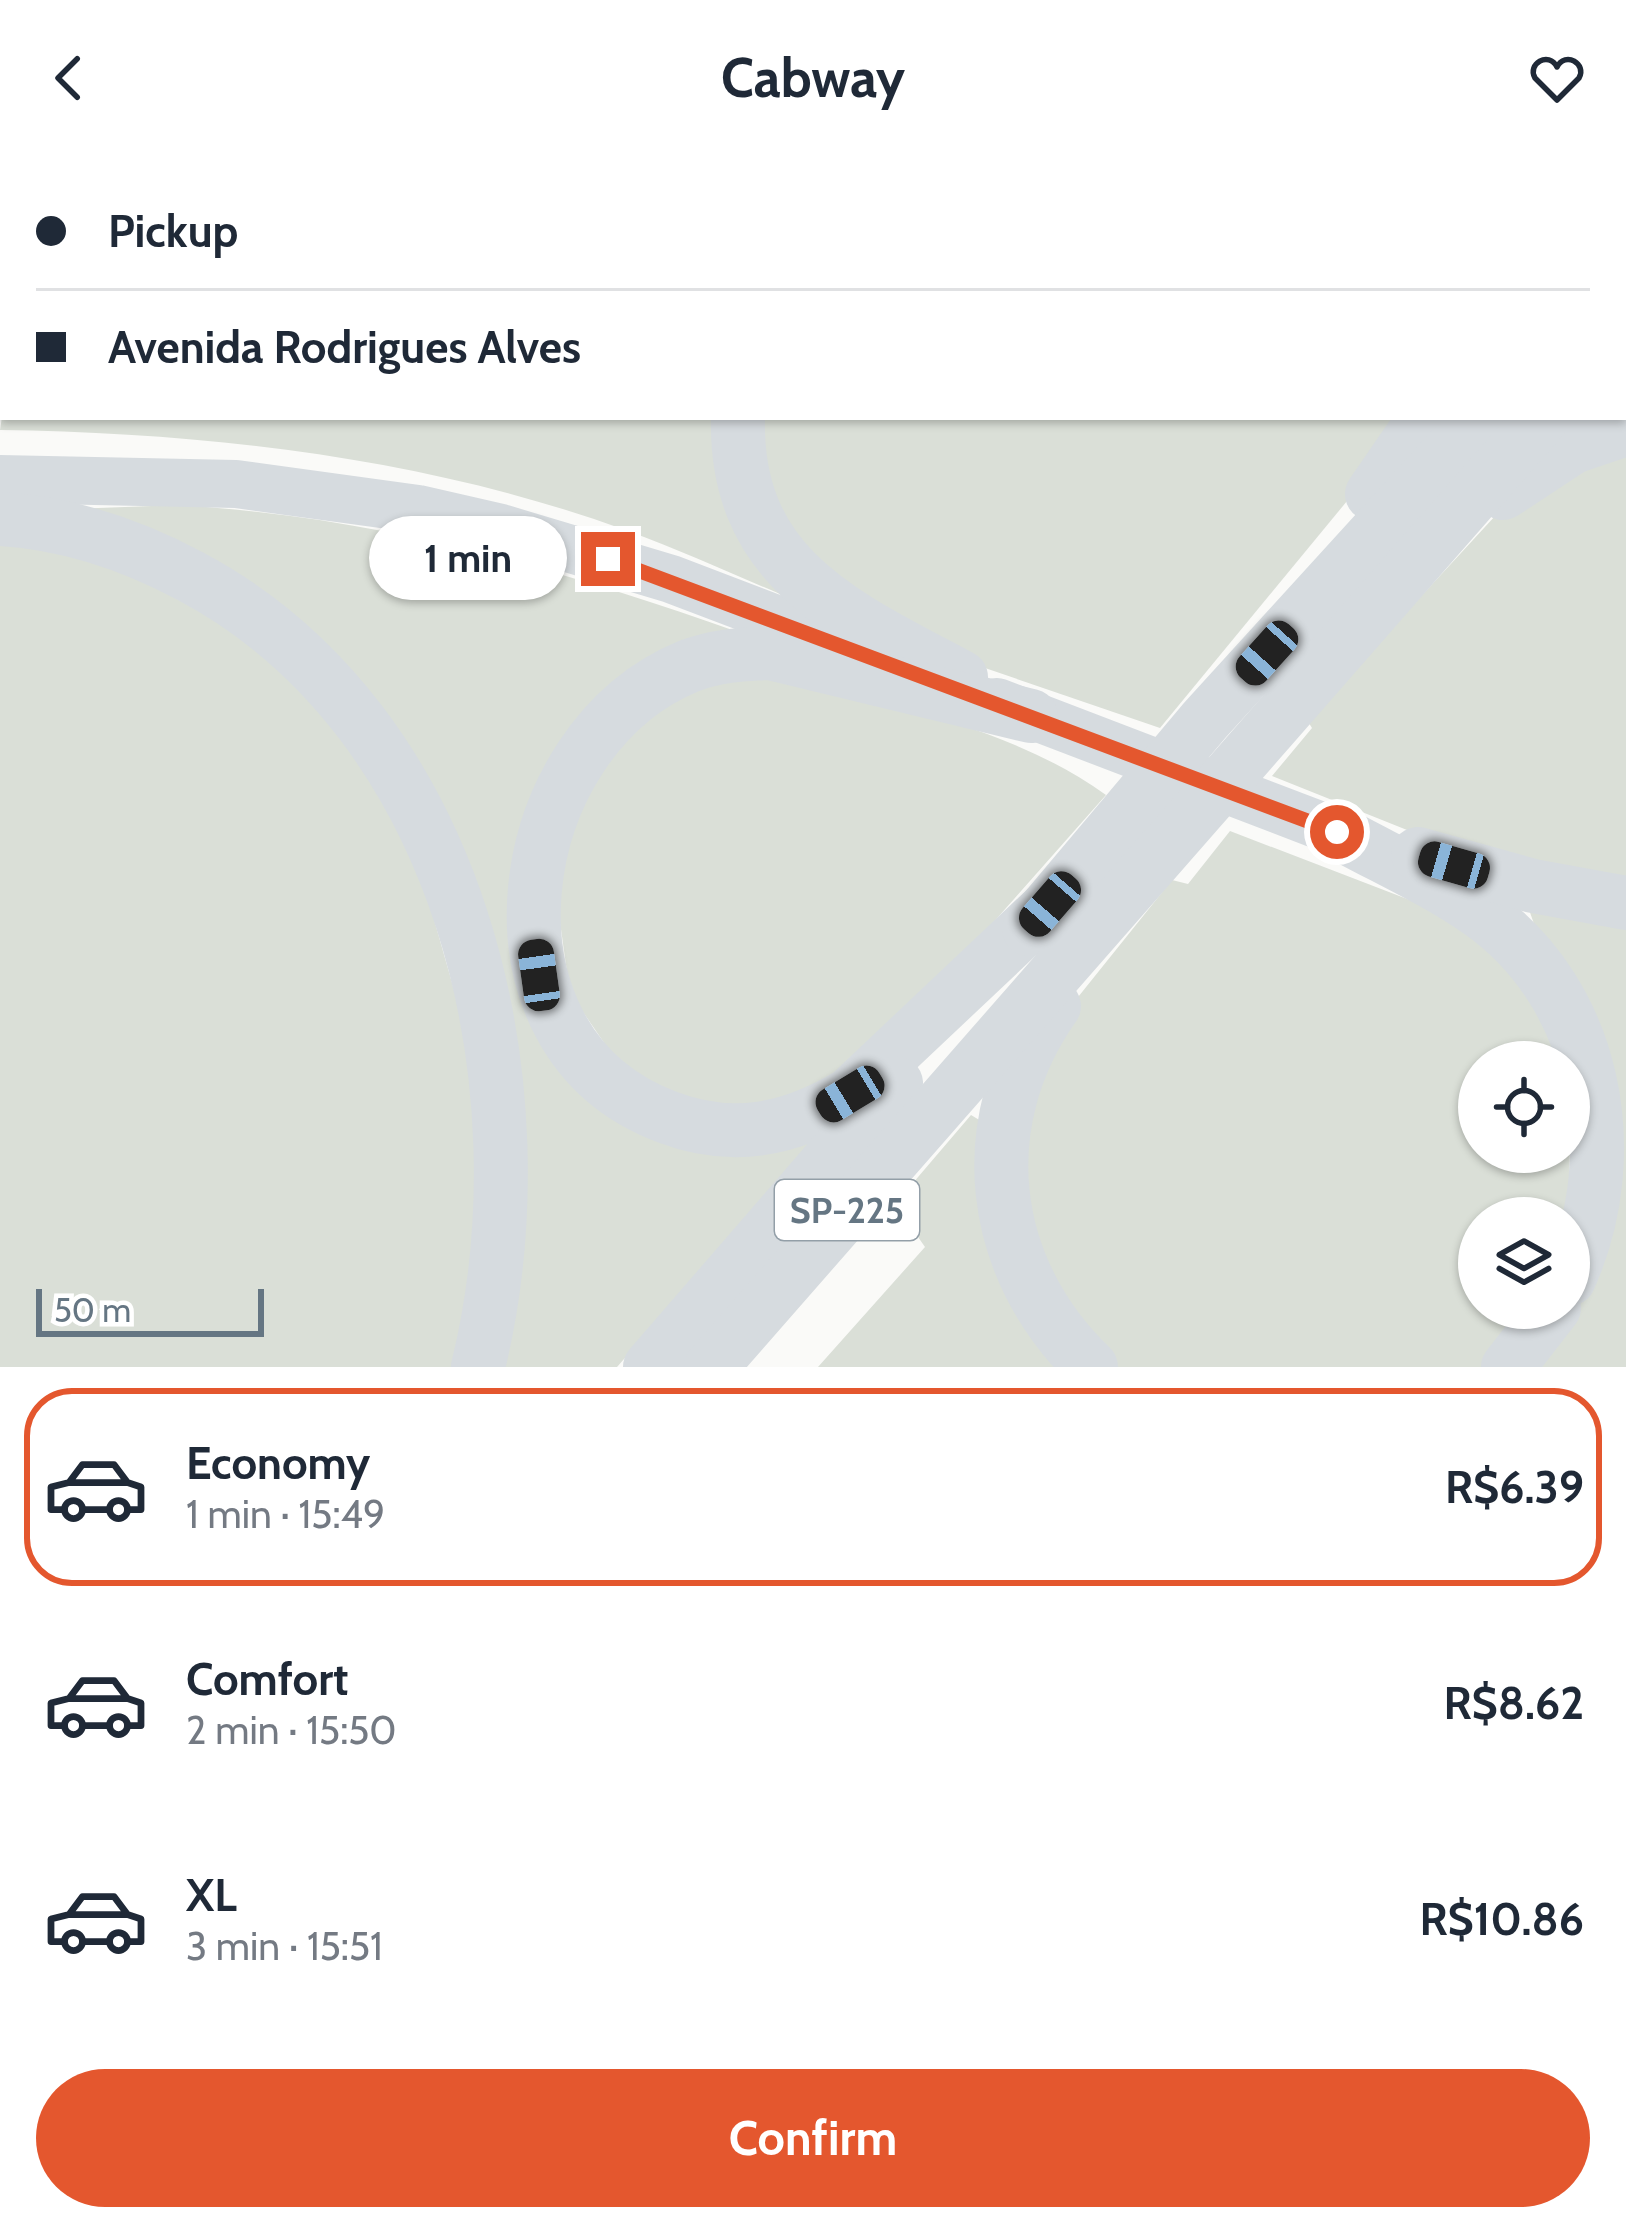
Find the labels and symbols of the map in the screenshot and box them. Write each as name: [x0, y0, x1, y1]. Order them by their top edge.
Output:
callout: 1 min: [368, 517, 566, 601]
route end: [581, 532, 635, 586]
car: [1230, 614, 1304, 692]
route start: [1310, 805, 1364, 859]
car: [1414, 838, 1494, 892]
car: [1013, 865, 1087, 943]
car: [516, 937, 562, 1013]
car: [810, 1060, 890, 1128]
road number: SP-225: [775, 1180, 919, 1240]
scale bar: [36, 1283, 264, 1336]

